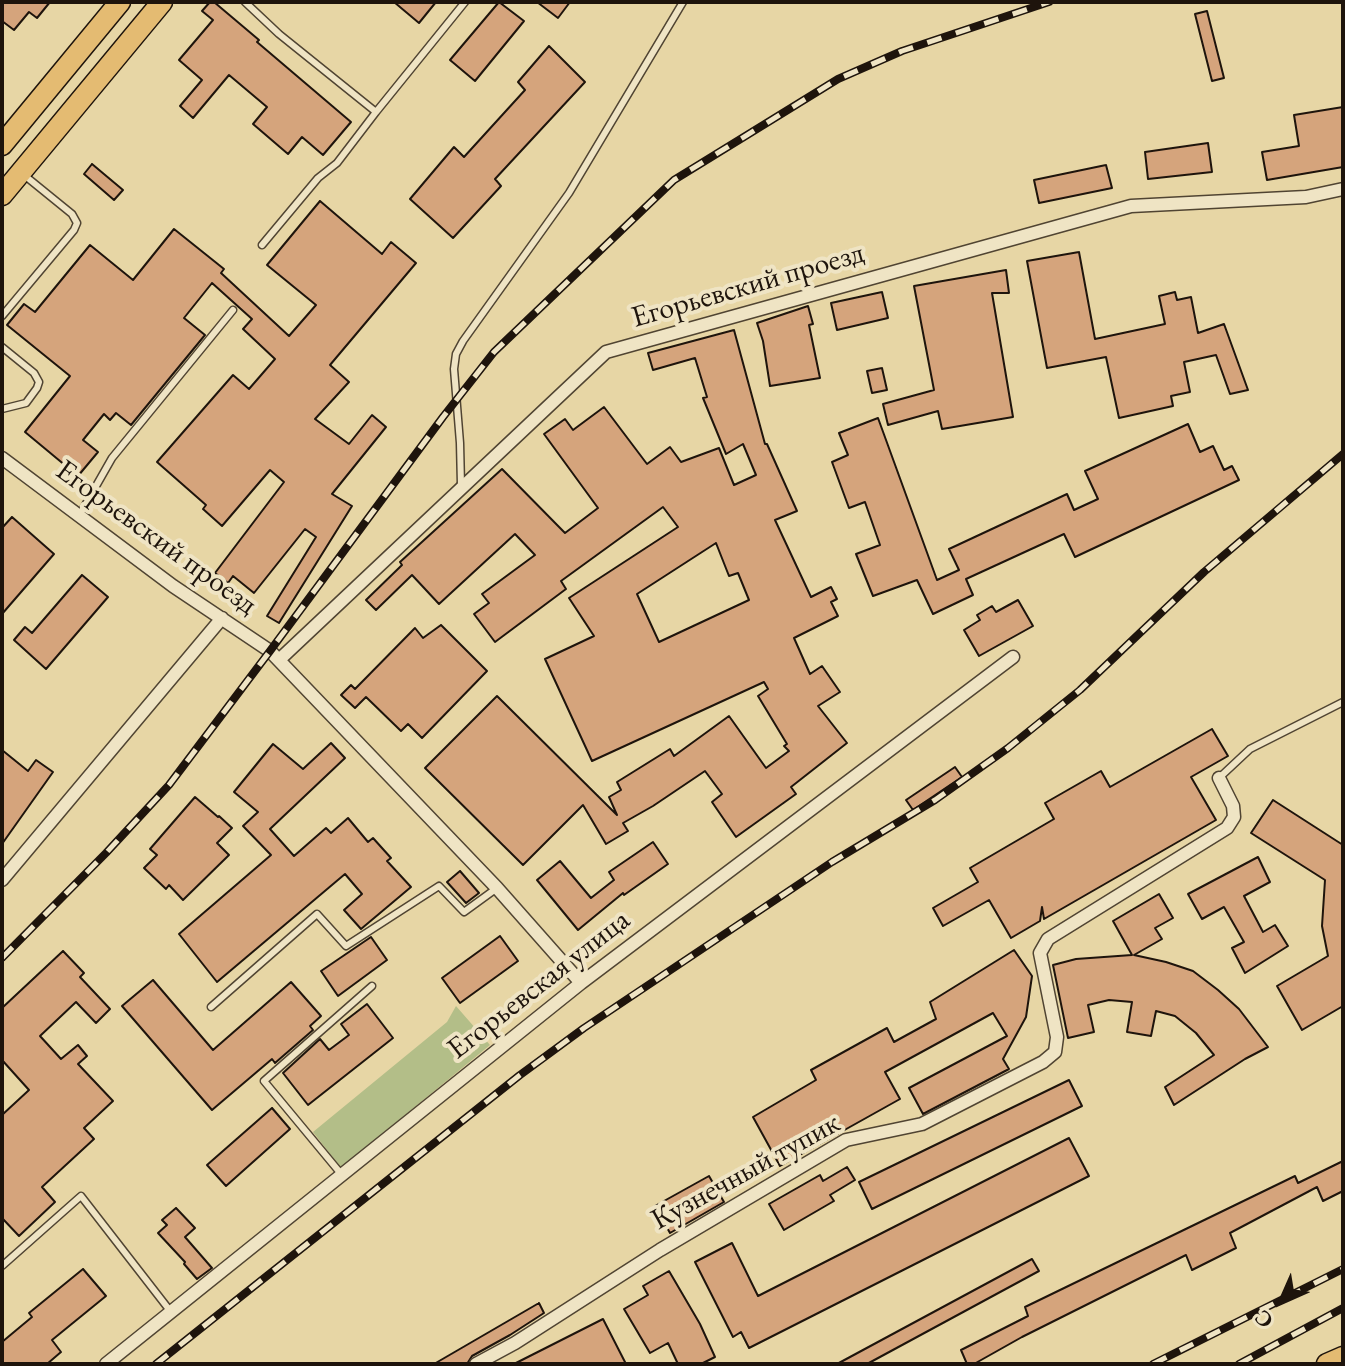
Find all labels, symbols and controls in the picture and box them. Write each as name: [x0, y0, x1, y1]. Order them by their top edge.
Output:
street label: Егорьевский проезд: [628, 236, 868, 336]
street label: Егорьевский проезд: [48, 453, 264, 623]
street label: Егорьевская улица: [441, 903, 637, 1067]
street label: Кузнечный тупик: [645, 1105, 847, 1239]
north arrow: [1241, 1262, 1321, 1342]
text: С: [1248, 1304, 1279, 1335]

